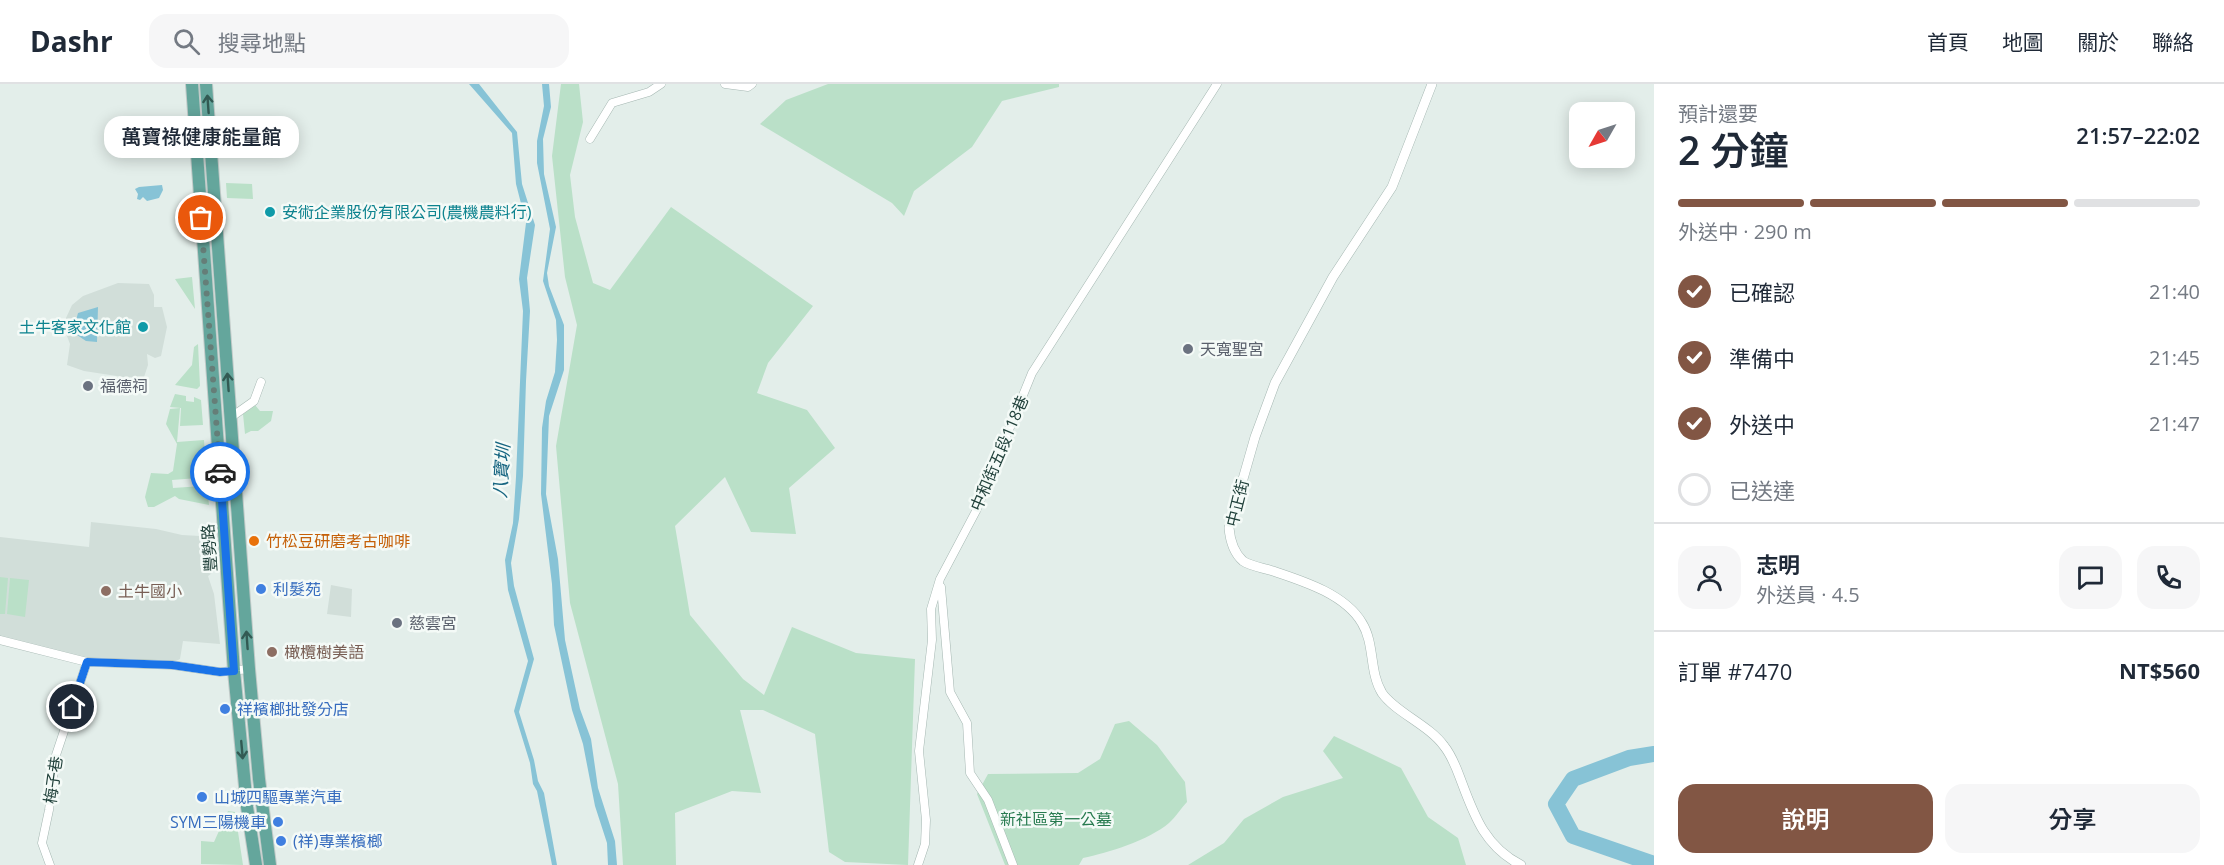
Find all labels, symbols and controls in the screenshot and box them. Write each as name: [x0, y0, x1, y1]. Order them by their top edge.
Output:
search box: [149, 14, 569, 68]
text: Dashr: [30, 22, 113, 60]
icon: search: [170, 25, 203, 58]
text: 搜尋地點: [218, 27, 306, 57]
text: 首頁: [1927, 28, 1969, 56]
text: 地圖: [2002, 28, 2044, 56]
text: 關於: [2077, 28, 2119, 56]
text: 聯絡: [2152, 28, 2194, 56]
one-way arrow: [202, 95, 213, 115]
text: 預計還要: [1678, 100, 1758, 127]
north arrow: [1569, 102, 1635, 168]
map controls: [1569, 102, 1635, 168]
callout: 萬寶祿健康能量館: [104, 116, 298, 158]
text: 21:57–22:02: [2076, 120, 2200, 150]
text: 萬寶祿健康能量館: [122, 123, 282, 150]
text: 2 分鐘: [1678, 123, 1788, 176]
pin: [175, 192, 226, 243]
icon: bag: [184, 201, 217, 234]
place label: 安術企業股份有限公司(農機農料行): [282, 201, 532, 223]
marker: 安術企業股份有限公司(農機農料行): [263, 205, 277, 219]
text: 外送中 · 290 m: [1678, 218, 1812, 245]
icon: check: [1678, 275, 1711, 308]
text: 已確認: [1729, 277, 1795, 307]
text: 21:40: [2149, 278, 2200, 305]
place label: 土牛客家文化館: [19, 316, 131, 338]
marker: 土牛客家文化館: [136, 320, 150, 334]
place label: 天寬聖宮: [1200, 338, 1264, 360]
icon: check: [1678, 341, 1711, 374]
marker: 天寬聖宮: [1181, 342, 1195, 356]
text: 準備中: [1729, 343, 1795, 373]
text: 21:45: [2149, 344, 2200, 371]
one-way arrow: [222, 373, 233, 393]
place label: 福德祠: [100, 375, 148, 397]
marker: 福德祠: [81, 379, 95, 393]
street label: 中和街五段118巷: [965, 392, 1033, 514]
icon: check: [1678, 407, 1711, 440]
text: 外送中: [1729, 409, 1795, 439]
text: 21:47: [2149, 410, 2200, 437]
water label: 八寶圳: [487, 440, 515, 499]
courier: [190, 442, 250, 502]
icon: car: [204, 456, 237, 489]
text: 已送達: [1729, 475, 1795, 505]
street label: 中正街: [1221, 477, 1253, 529]
street label: 豐勢路: [196, 523, 222, 573]
place label: 竹松豆研磨考古咖啡: [266, 530, 410, 552]
marker: 竹松豆研磨考古咖啡: [247, 534, 261, 548]
button: person: [1678, 546, 1741, 609]
button: chat: [2059, 546, 2122, 609]
button: phone: [2137, 546, 2200, 609]
text: 志明: [1756, 549, 1800, 579]
place label: 利髮苑: [273, 578, 321, 600]
place label: 土牛國小: [118, 580, 182, 602]
text: 外送員 · 4.5: [1756, 581, 1860, 608]
marker: 利髮苑: [254, 582, 268, 596]
marker: 土牛國小: [99, 584, 113, 598]
place label: 慈雲宮: [409, 612, 457, 634]
marker: 慈雲宮: [390, 616, 404, 630]
one-way arrow: [241, 630, 252, 650]
place label: 橄欖樹美語: [284, 641, 364, 663]
marker: 橄欖樹美語: [265, 645, 279, 659]
text: NT$560: [2119, 655, 2200, 685]
text: 訂單 #7470: [1678, 656, 1792, 686]
pin: [46, 681, 97, 732]
icon: home: [55, 690, 88, 723]
place label: 祥檳榔批發分店: [237, 698, 349, 720]
marker: 祥檳榔批發分店: [218, 702, 232, 716]
one-way arrow: [237, 739, 248, 759]
street label: 梅子巷: [39, 755, 67, 805]
button: 說明: [1678, 784, 1933, 853]
button: 分享: [1945, 784, 2200, 853]
place label: 山城四驅專業汽車: [214, 786, 342, 808]
marker: 山城四驅專業汽車: [195, 790, 209, 804]
park label: 新社區第一公墓: [1000, 808, 1112, 830]
place label: SYM三陽機車: [170, 811, 266, 833]
marker: SYM三陽機車: [271, 815, 285, 829]
place label: (祥)專業檳榔: [293, 830, 382, 852]
marker: (祥)專業檳榔: [274, 834, 288, 848]

